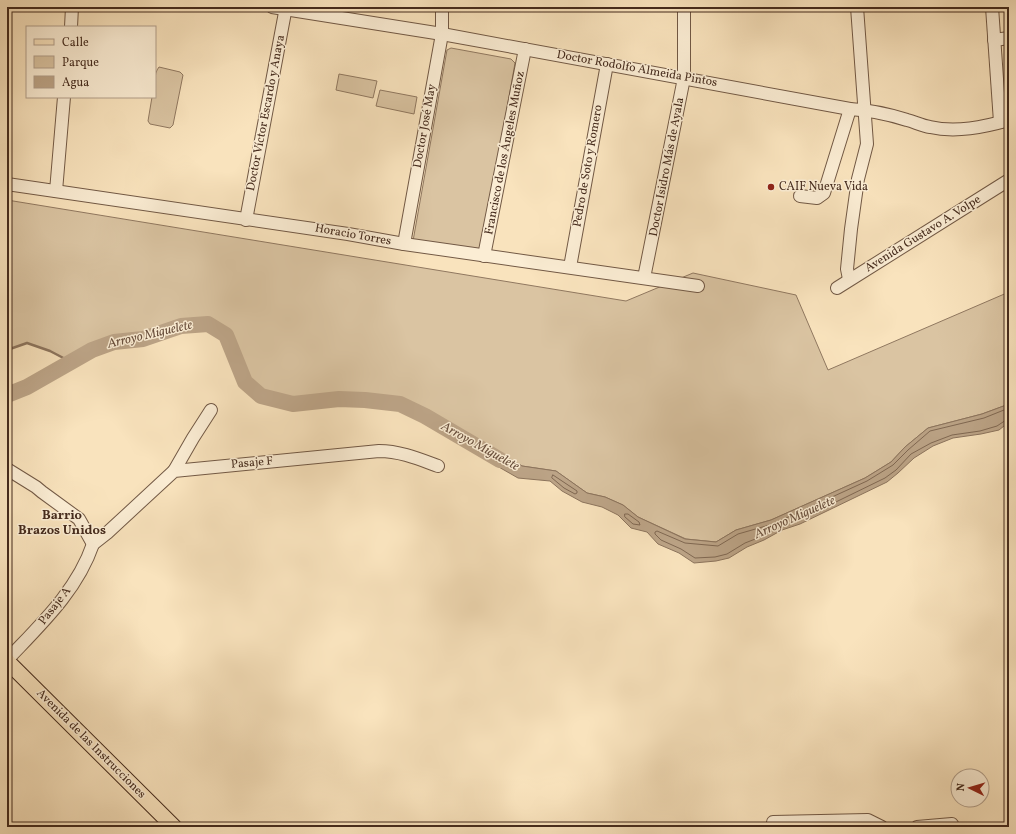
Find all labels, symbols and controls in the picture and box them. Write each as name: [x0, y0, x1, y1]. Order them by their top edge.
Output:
legend: [26, 26, 156, 98]
street label: Doctor Víctor Escardo y Anaya: [243, 34, 289, 192]
text: Calle: [62, 35, 89, 51]
street label: Doctor Rodolfo Almeida Pintos: [555, 47, 719, 91]
text: Parque: [62, 55, 99, 71]
street label: Francisco de los Ángeles Muñoz: [480, 69, 529, 236]
text: Agua: [62, 75, 89, 91]
street label: Doctor José May: [410, 82, 440, 169]
street label: Doctor Isidro Más de Ayala: [646, 96, 688, 238]
street label: Pedro de Soto y Romero: [569, 104, 607, 228]
place label: CAIF Nueva Vida: [779, 179, 868, 195]
marker: CAIF Nueva Vida: [766, 182, 776, 192]
street label: Avenida Gustavo A. Volpe: [862, 192, 984, 276]
street label: Horacio Torres: [314, 220, 392, 250]
water label: Arroyo Miguelete: [105, 316, 195, 354]
water label: Arroyo Miguelete: [437, 418, 523, 476]
street label: Pasaje F: [230, 453, 274, 473]
water label: Arroyo Miguelete: [751, 492, 839, 544]
district label: Barrio Brazos Unidos: [18, 507, 106, 540]
street label: Pasaje A: [35, 583, 75, 628]
street label: Avenida de las Instrucciones: [33, 686, 149, 802]
north arrow: [950, 768, 990, 808]
text: N: [954, 783, 969, 792]

